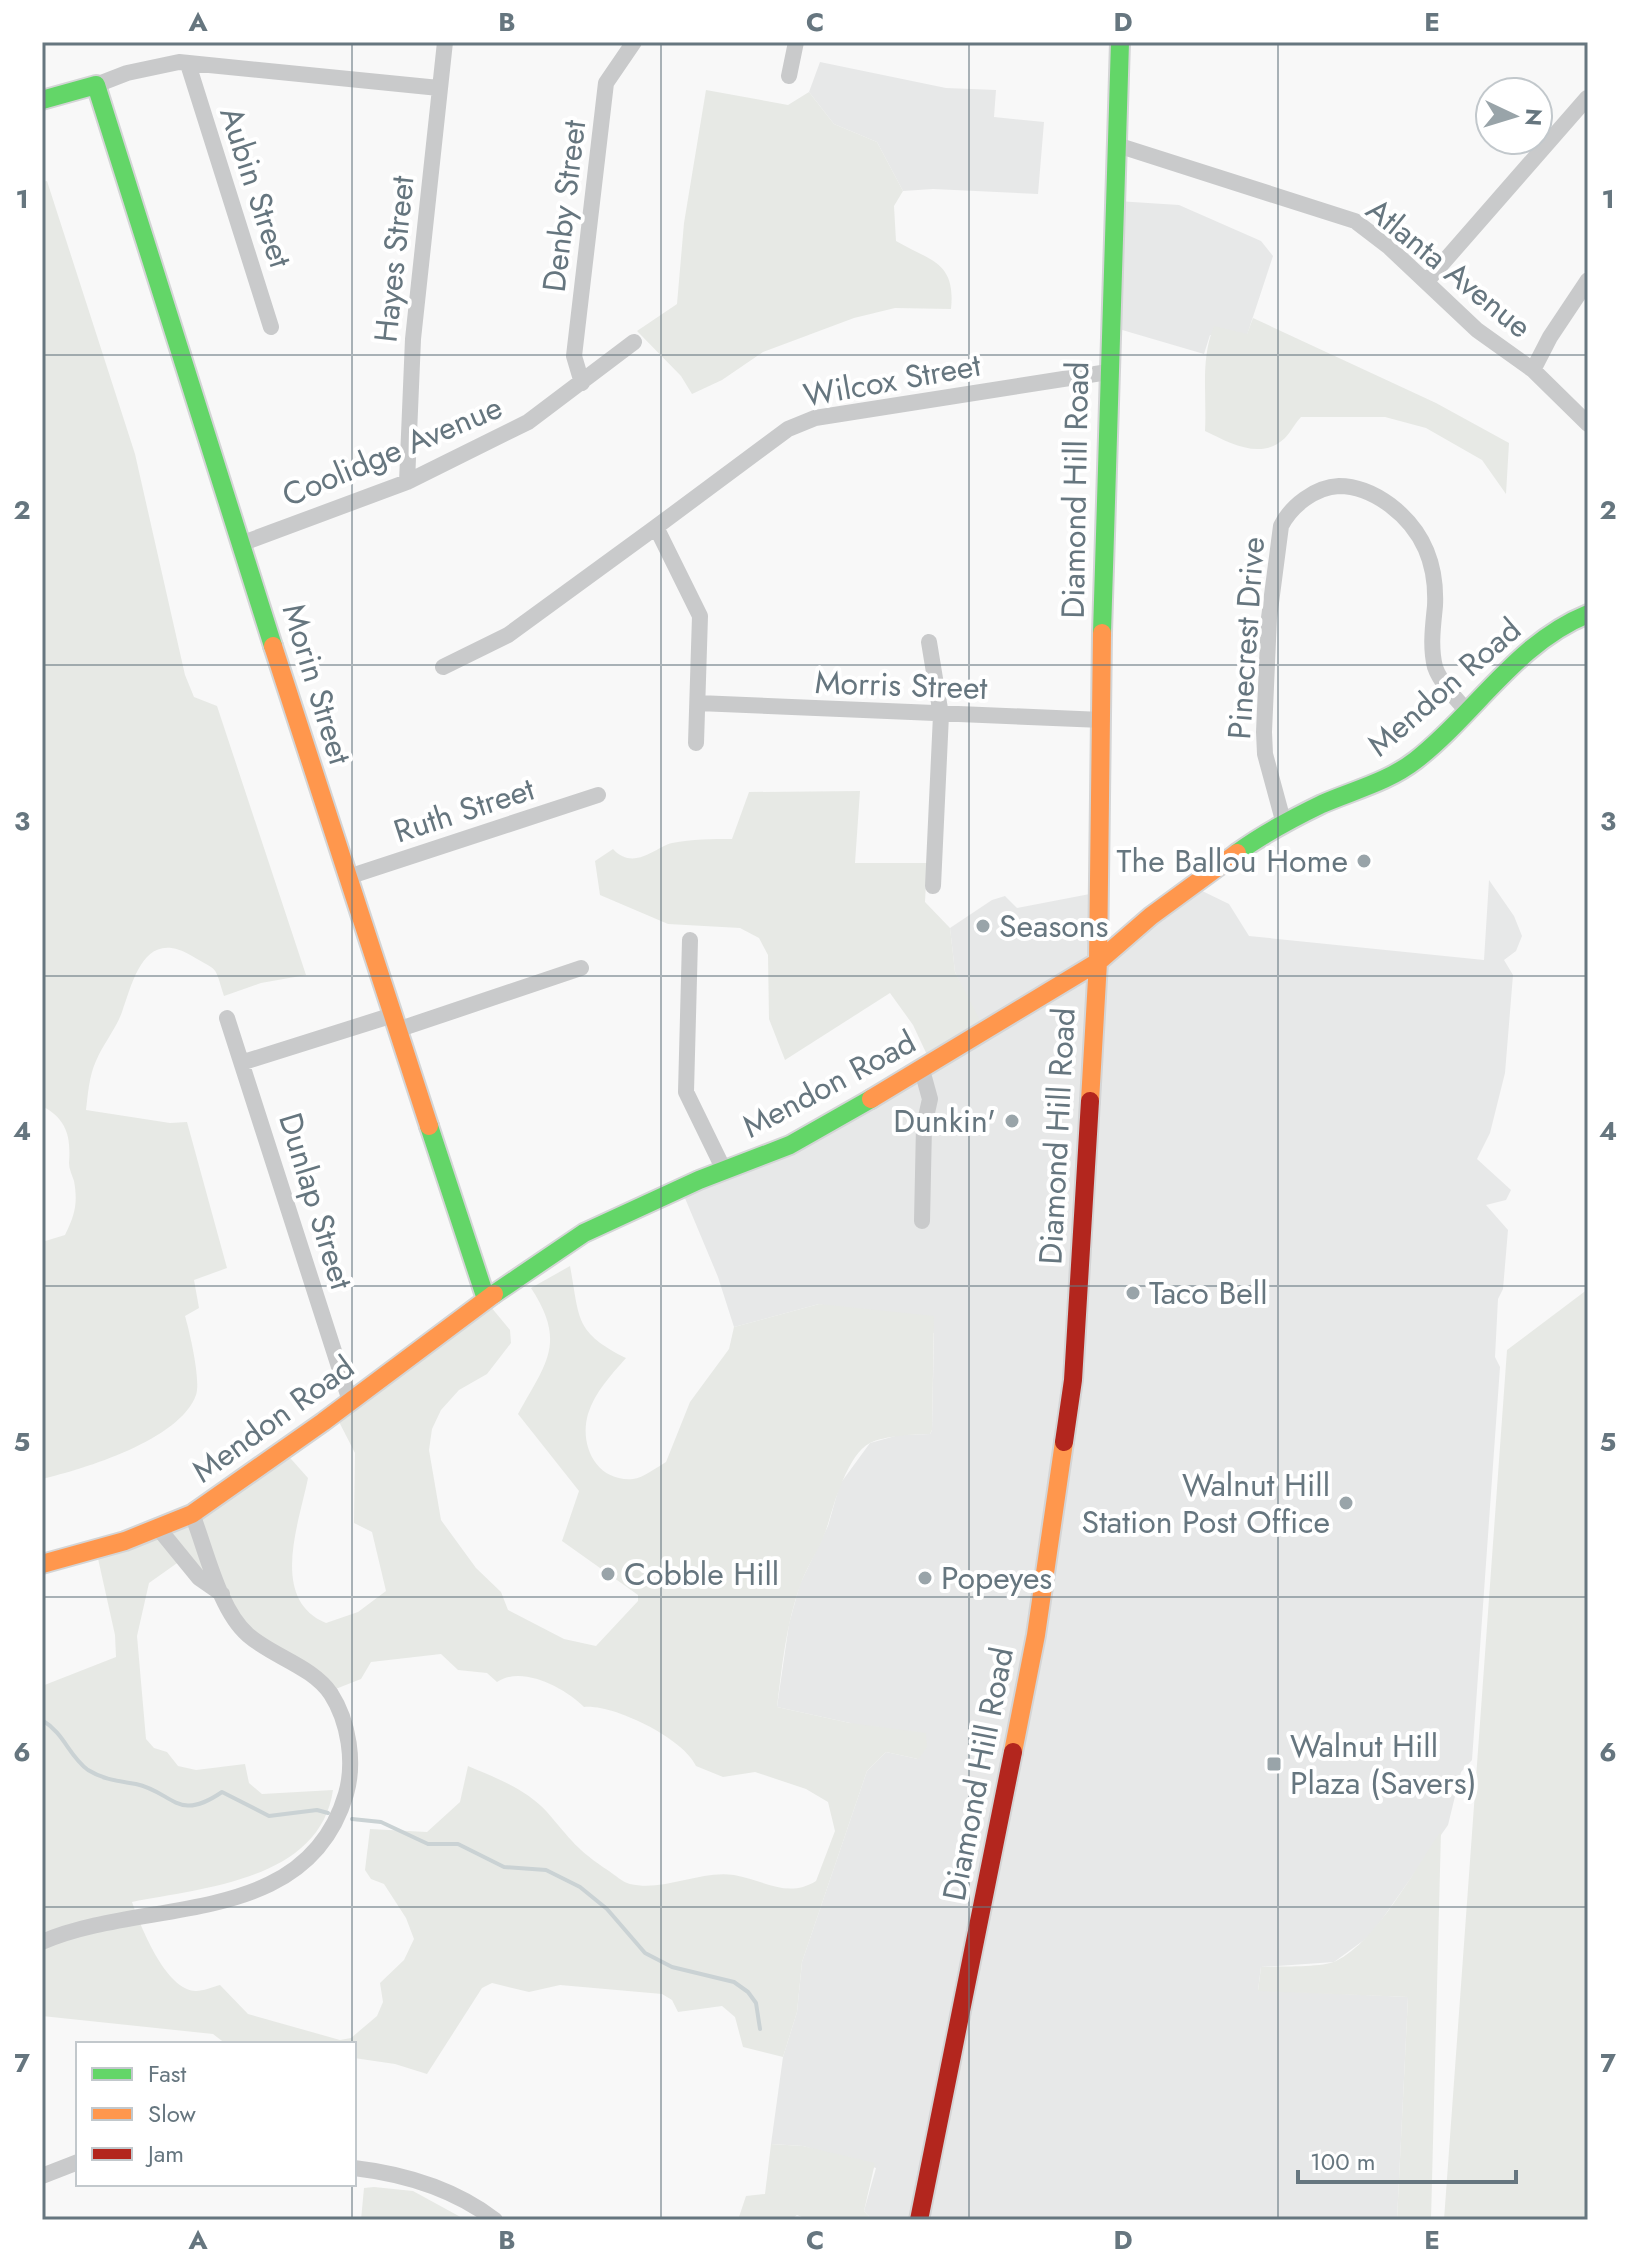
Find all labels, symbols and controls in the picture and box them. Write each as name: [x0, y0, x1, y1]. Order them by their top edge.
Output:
text: A: [187, 3, 208, 41]
text: B: [498, 3, 516, 41]
text: C: [806, 3, 824, 41]
text: D: [1113, 3, 1133, 41]
text: E: [1424, 3, 1440, 41]
north arrow: [1474, 76, 1554, 156]
street label: Aubin Street: [208, 101, 304, 274]
text: N: [1517, 108, 1551, 127]
street label: Denby Street: [531, 117, 597, 295]
street label: Hayes Street: [362, 173, 426, 344]
text: 1: [15, 180, 29, 218]
text: 1: [1601, 180, 1615, 218]
street label: Atlanta Avenue: [1357, 187, 1541, 349]
street label: Wilcox Street: [800, 342, 984, 418]
street label: Diamond Hill Road: [1050, 361, 1100, 619]
street label: Coolidge Avenue: [275, 384, 509, 518]
text: 2: [13, 491, 31, 529]
text: 2: [1599, 491, 1617, 529]
street label: Pinecrest Drive: [1216, 535, 1276, 741]
street label: Morin Street: [271, 598, 363, 770]
street label: Mendon Road: [1357, 607, 1531, 767]
street label: Morris Street: [814, 659, 988, 711]
street label: Ruth Street: [388, 766, 540, 854]
text: 3: [14, 802, 30, 840]
text: 3: [1600, 802, 1616, 840]
place label: The Ballou Home: [1117, 838, 1348, 884]
marker: The Ballou Home: [1355, 852, 1373, 870]
place label: Seasons: [999, 903, 1108, 949]
marker: Seasons: [974, 917, 992, 935]
street label: Diamond Hill Road: [1027, 1006, 1087, 1266]
street label: Mendon Road: [734, 1019, 924, 1149]
place label: Dunkin': [893, 1098, 996, 1144]
street label: Dunlap Street: [267, 1107, 365, 1295]
text: 4: [13, 1112, 31, 1150]
marker: Dunkin': [1003, 1112, 1021, 1130]
text: 4: [1599, 1112, 1617, 1150]
place label: Taco Bell: [1149, 1270, 1268, 1316]
marker: Taco Bell: [1124, 1284, 1142, 1302]
street label: Mendon Road: [182, 1344, 364, 1494]
text: 5: [14, 1423, 30, 1461]
text: 5: [1600, 1423, 1616, 1461]
place label: Walnut Hill Station Post Office: [1082, 1462, 1330, 1545]
marker: Walnut Hill Station Post Office: [1337, 1494, 1355, 1512]
place label: Cobble Hill: [624, 1551, 779, 1597]
place label: Popeyes: [941, 1555, 1052, 1601]
marker: Cobble Hill: [599, 1565, 617, 1583]
marker: Popeyes: [916, 1569, 934, 1587]
street label: Diamond Hill Road: [931, 1643, 1025, 1905]
place label: Walnut Hill Plaza (Savers): [1290, 1723, 1477, 1806]
text: 6: [13, 1733, 31, 1771]
text: 6: [1599, 1733, 1617, 1771]
marker: Walnut Hill Plaza (Savers): [1265, 1755, 1283, 1773]
legend: [76, 2042, 356, 2186]
text: 7: [14, 2044, 30, 2082]
text: 7: [1600, 2044, 1616, 2082]
text: Fast: [148, 2056, 186, 2091]
text: Slow: [148, 2096, 196, 2131]
scale bar: [1298, 2134, 1516, 2184]
text: Jam: [145, 2136, 184, 2171]
text: 100 m: [1310, 2144, 1376, 2179]
text: A: [187, 2221, 208, 2259]
text: B: [498, 2221, 516, 2259]
text: C: [806, 2221, 824, 2259]
text: D: [1113, 2221, 1133, 2259]
text: E: [1424, 2221, 1440, 2259]

